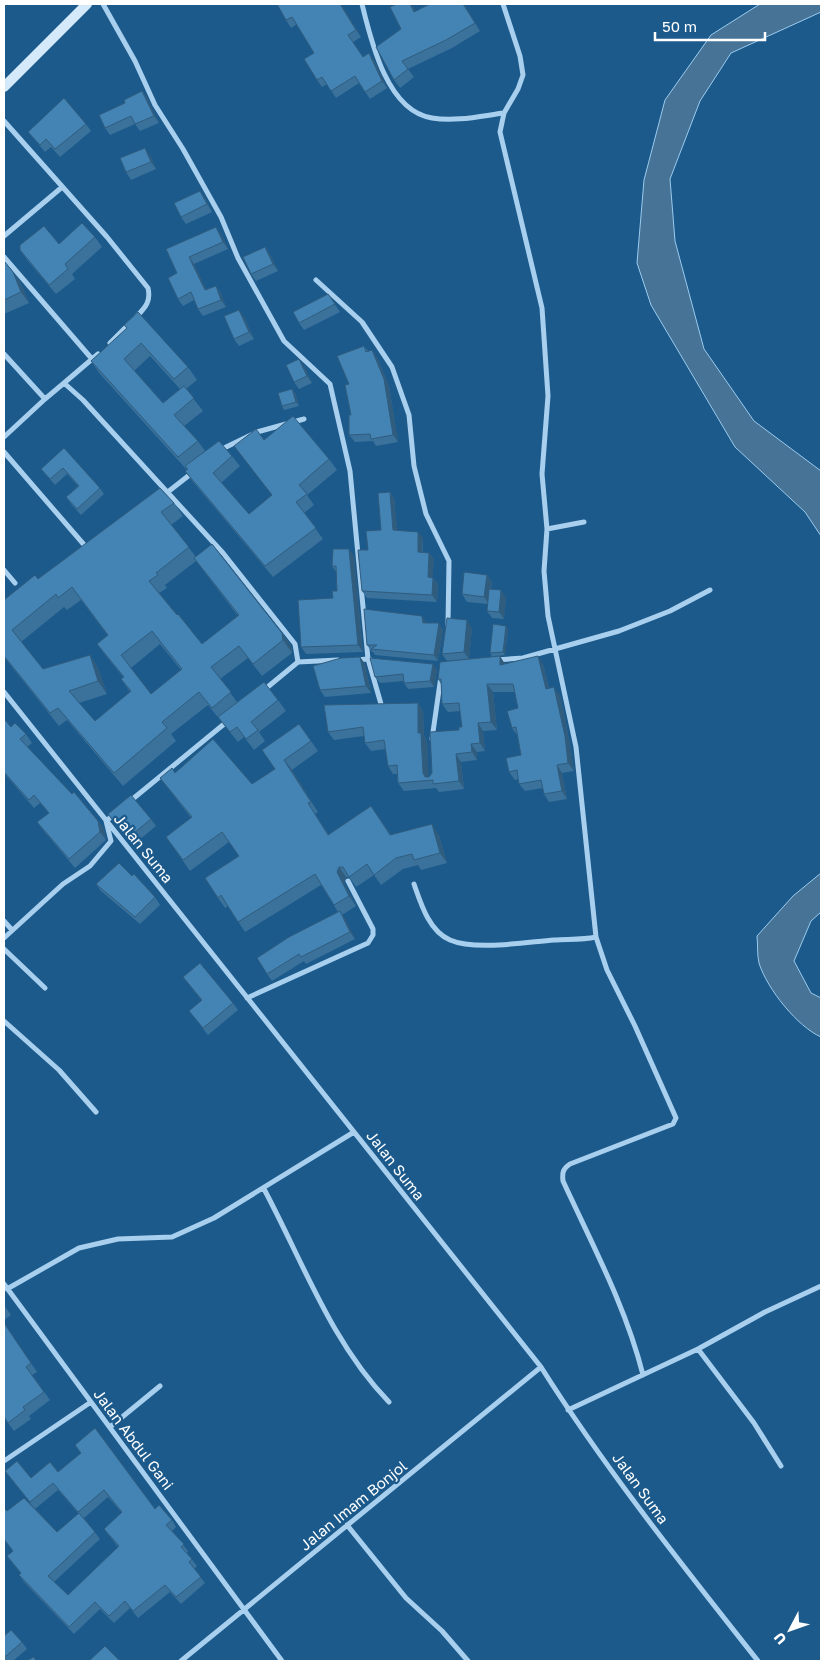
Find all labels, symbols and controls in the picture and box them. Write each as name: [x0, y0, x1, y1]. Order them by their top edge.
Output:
scale bar: [655, 10, 765, 42]
text: 50 m: [662, 17, 697, 35]
street label: Jalan Suma: [111, 810, 177, 886]
street label: Jalan Suma: [363, 1127, 429, 1203]
street label: Jalan Abdul Gani: [90, 1385, 178, 1493]
street label: Jalan Suma: [609, 1449, 673, 1527]
street label: Jalan Imam Bonjol: [296, 1456, 410, 1554]
north arrow: [765, 1605, 815, 1655]
text: U: [770, 1629, 790, 1648]

